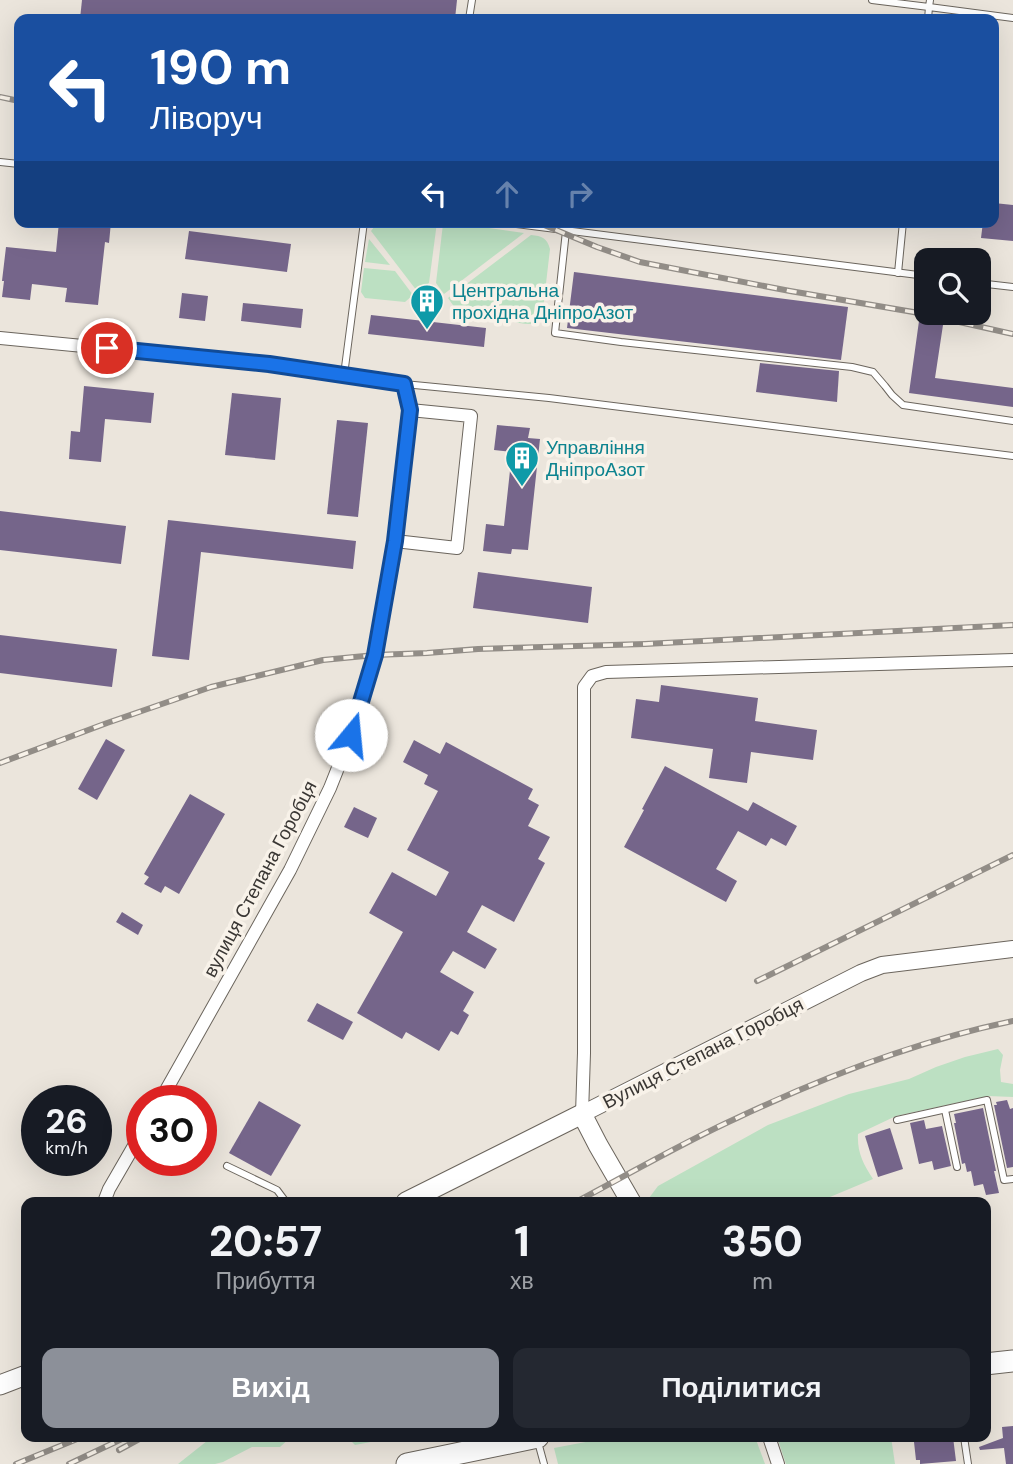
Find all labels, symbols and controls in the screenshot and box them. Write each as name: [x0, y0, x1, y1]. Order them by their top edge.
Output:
text: 190 m: [150, 35, 291, 99]
icon: left: [35, 42, 126, 133]
text: Ліворуч: [150, 97, 263, 139]
icon: left: [415, 175, 453, 213]
icon: ahead: [488, 175, 526, 213]
icon: right: [561, 175, 599, 213]
map controls: [914, 248, 991, 325]
button: search: [914, 248, 991, 325]
place label: Центральна прохідна ДніпроАзот: [452, 278, 633, 325]
building icon: Центральна прохідна ДніпроАзот: [408, 282, 446, 331]
pin: [77, 318, 137, 378]
icon: arrive: [88, 329, 126, 367]
place label: Управління ДніпроАзот: [546, 435, 645, 482]
building icon: Управління ДніпроАзот: [503, 439, 541, 488]
position arrow: [314, 698, 388, 772]
street label: вулиця Степана Горобця: [198, 776, 322, 982]
street label: Вулиця Степана Горобця: [598, 991, 808, 1115]
speed limit sign: 30: [126, 1085, 217, 1176]
text: 26: [45, 1098, 88, 1144]
text: km/h: [45, 1136, 88, 1160]
text: 20:57: [209, 1214, 322, 1269]
text: 1: [514, 1214, 530, 1269]
text: 350: [722, 1214, 803, 1269]
text: Прибуття: [216, 1266, 315, 1296]
text: хв: [510, 1266, 534, 1296]
text: m: [752, 1266, 773, 1296]
button: Вихід: [42, 1348, 499, 1428]
button: Поділитися: [513, 1348, 970, 1428]

